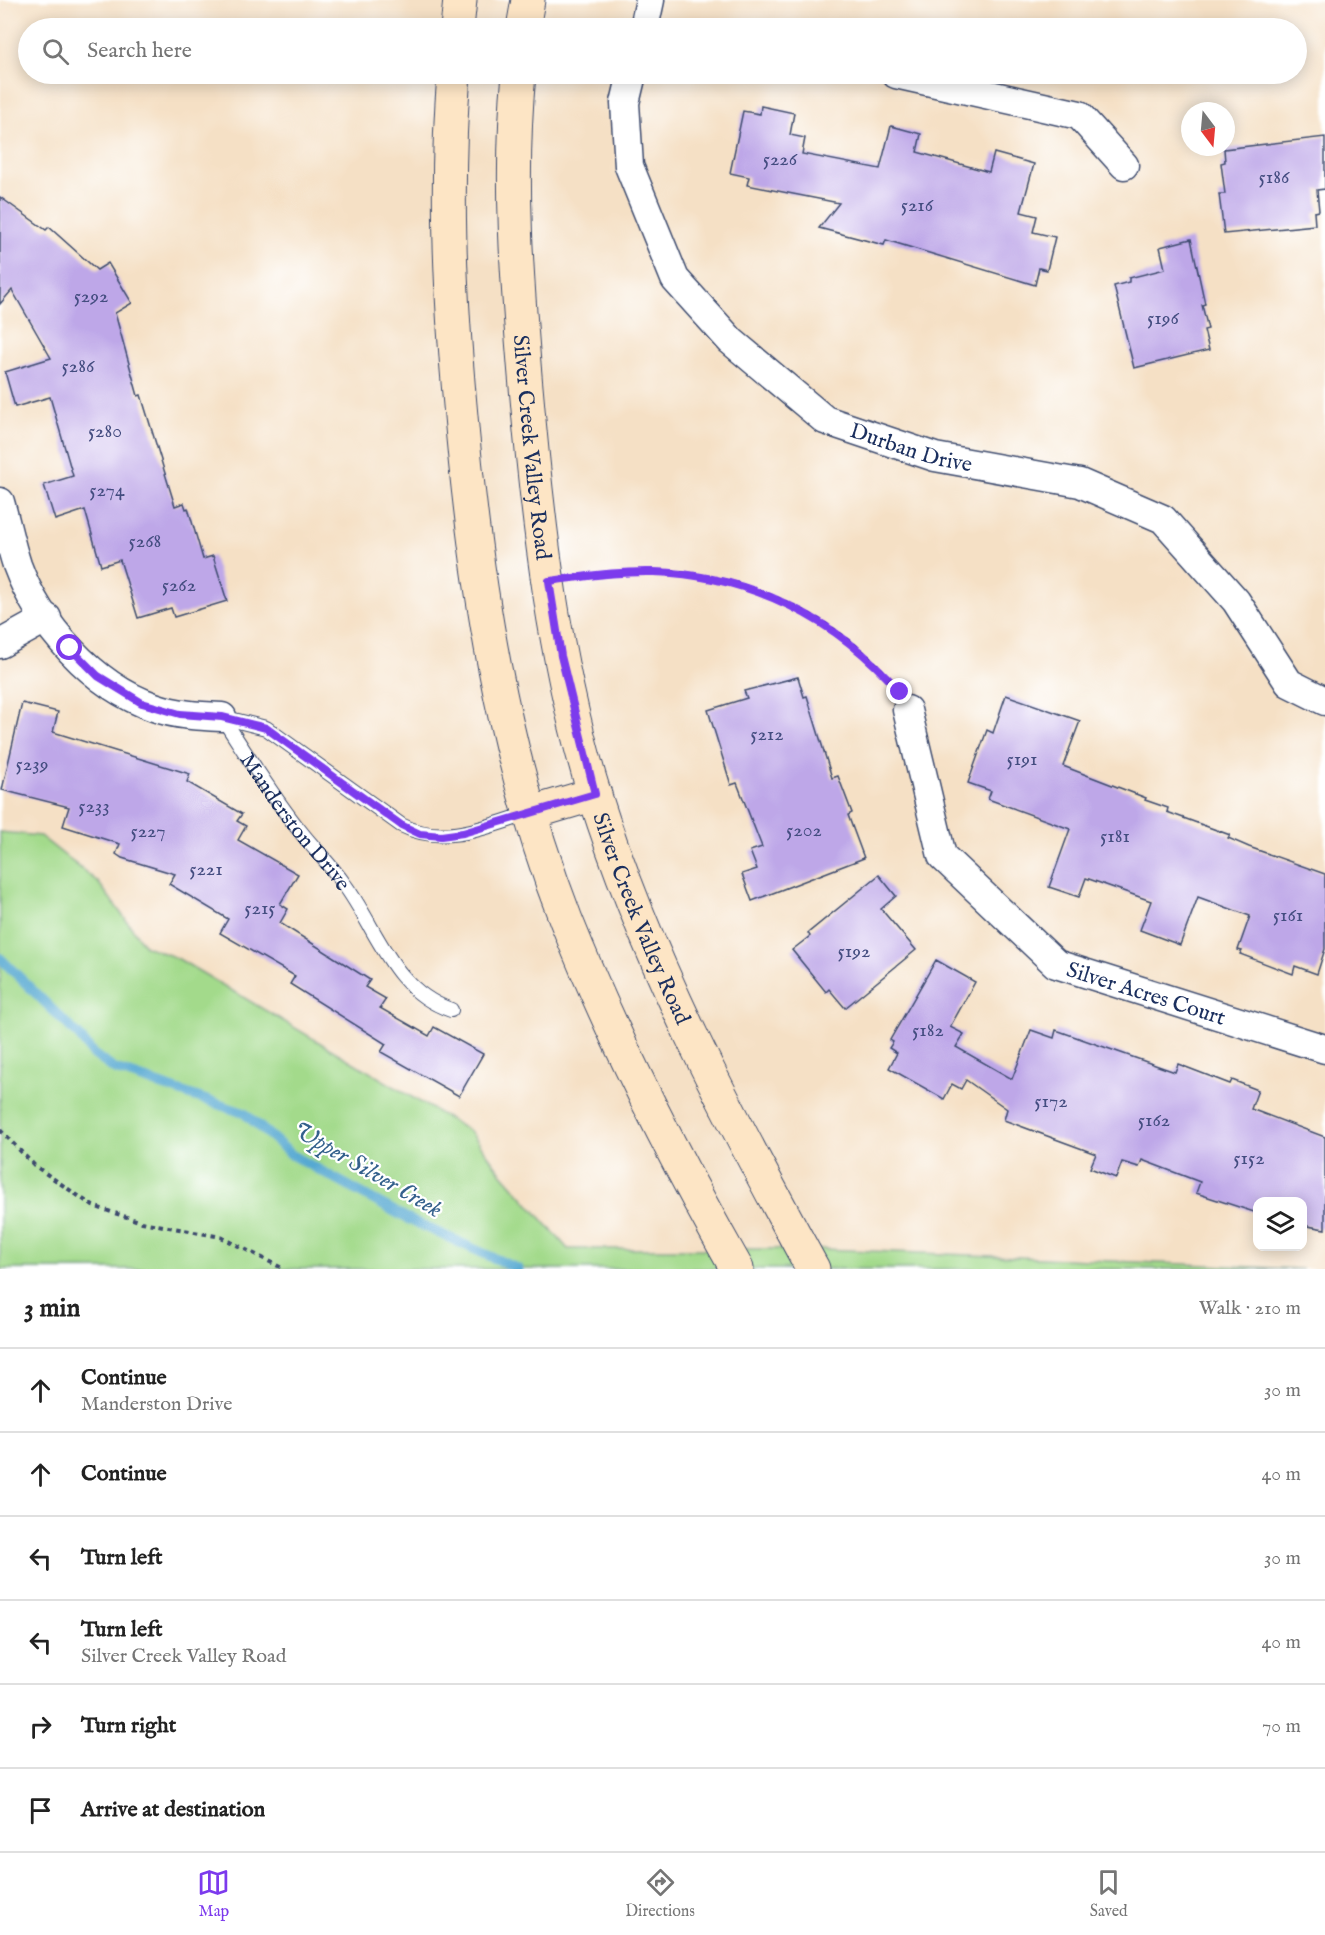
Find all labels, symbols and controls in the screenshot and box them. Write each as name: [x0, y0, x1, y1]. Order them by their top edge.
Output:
search box: [18, 18, 1307, 84]
icon: search: [39, 35, 72, 68]
text: Search here: [87, 37, 192, 65]
north arrow: [1181, 102, 1235, 156]
house number: 5226: [763, 147, 798, 172]
house number: 5186: [1259, 165, 1290, 190]
house number: 5216: [901, 193, 934, 218]
house number: 5292: [74, 284, 108, 309]
house number: 5196: [1147, 306, 1179, 331]
street label: Silver Creek Valley Road: [506, 334, 557, 562]
house number: 5286: [62, 354, 95, 379]
street label: Durban Drive: [846, 417, 974, 479]
house number: 5280: [88, 419, 122, 444]
house number: 5274: [89, 478, 125, 503]
house number: 5268: [129, 529, 161, 554]
house number: 5262: [162, 573, 196, 598]
route start: [56, 634, 82, 660]
route end: [886, 678, 912, 704]
house number: 5212: [750, 722, 784, 747]
house number: 5191: [1007, 747, 1037, 772]
street label: Manderston Drive: [233, 748, 356, 897]
house number: 5239: [16, 752, 48, 777]
house number: 5233: [78, 794, 110, 819]
street label: Silver Creek Valley Road: [585, 809, 696, 1030]
house number: 5202: [786, 818, 822, 843]
house number: 5227: [130, 819, 166, 844]
house number: 5181: [1100, 824, 1130, 849]
house number: 5221: [189, 857, 223, 882]
house number: 5215: [244, 896, 276, 921]
house number: 5161: [1273, 903, 1303, 928]
house number: 5192: [838, 939, 870, 964]
street label: Silver Acres Court: [1063, 956, 1229, 1033]
house number: 5182: [912, 1018, 944, 1043]
house number: 5172: [1034, 1089, 1068, 1114]
house number: 5162: [1138, 1108, 1170, 1133]
water label: Upper Silver Creek: [287, 1115, 448, 1226]
house number: 5152: [1233, 1146, 1265, 1171]
map controls: [1253, 1197, 1307, 1251]
button: layers: [1253, 1197, 1307, 1251]
text: 3 min: [24, 1292, 80, 1325]
text: Walk · 210 m: [1199, 1296, 1301, 1321]
text: Continue: [81, 1364, 167, 1392]
icon: ahead: [24, 1374, 57, 1407]
text: 30 m: [1264, 1378, 1301, 1403]
text: Manderston Drive: [81, 1392, 232, 1417]
icon: ahead: [24, 1458, 57, 1491]
text: Continue: [81, 1460, 167, 1488]
text: 40 m: [1262, 1462, 1301, 1487]
icon: left: [24, 1542, 57, 1575]
text: Turn left: [81, 1544, 163, 1572]
text: 30 m: [1264, 1546, 1301, 1571]
text: Turn left: [81, 1616, 163, 1644]
icon: left: [24, 1626, 57, 1659]
text: 40 m: [1262, 1630, 1301, 1655]
text: Silver Creek Valley Road: [81, 1644, 286, 1669]
icon: right: [24, 1710, 57, 1743]
text: Turn right: [81, 1712, 176, 1740]
text: 70 m: [1262, 1714, 1301, 1739]
icon: arrive: [24, 1794, 57, 1827]
text: Arrive at destination: [81, 1796, 265, 1824]
tab: Map: [197, 1866, 230, 1922]
tab: Directions: [625, 1866, 695, 1922]
tab: Saved: [1090, 1866, 1128, 1922]

